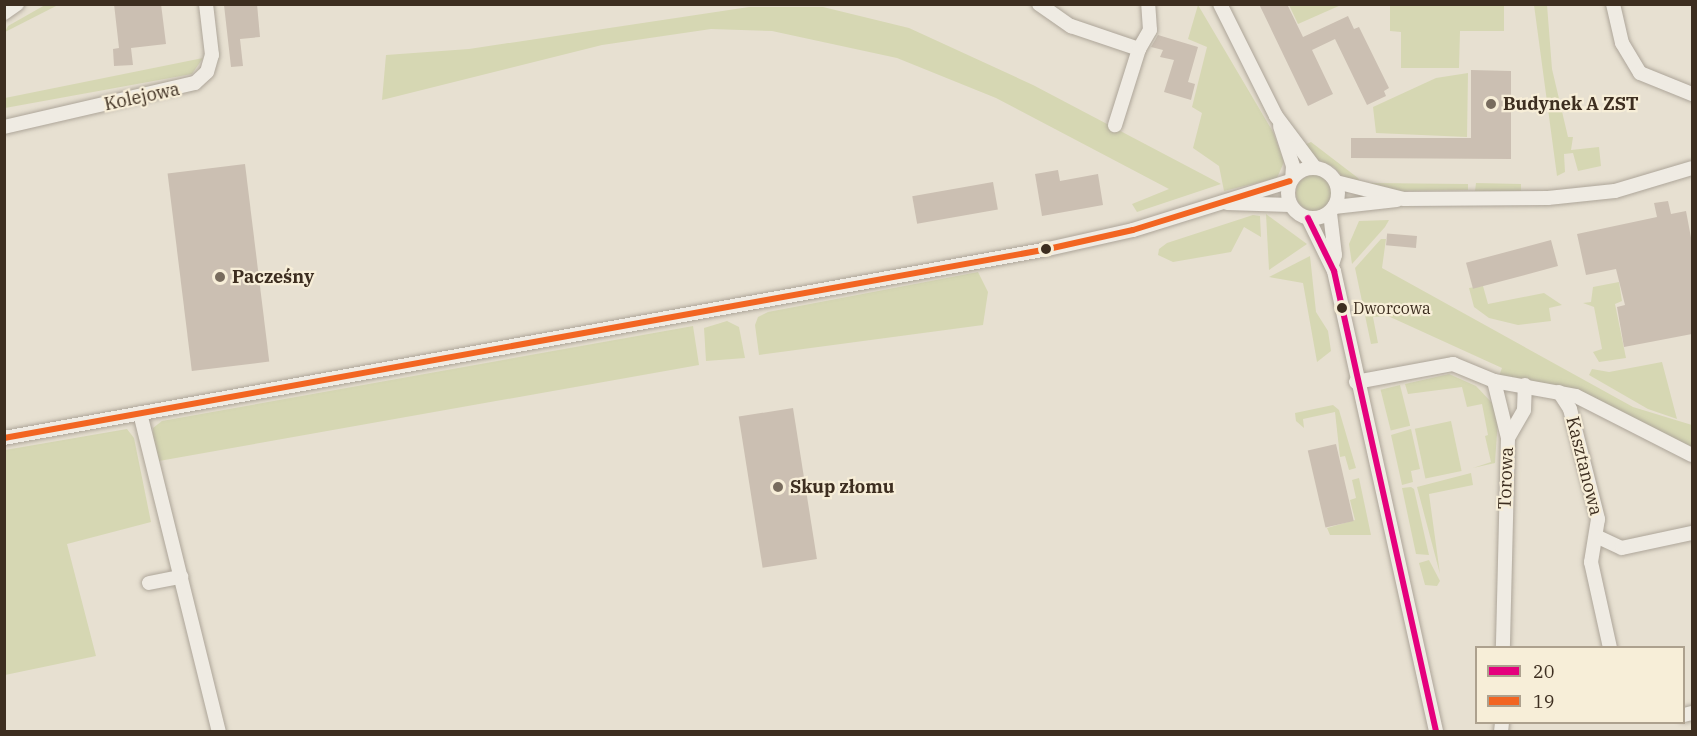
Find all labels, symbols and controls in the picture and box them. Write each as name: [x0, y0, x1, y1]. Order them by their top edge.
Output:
street label: Kolejowa: [102, 78, 182, 116]
place label: Budynek A ZST: [1503, 93, 1639, 115]
marker: Budynek A ZST: [1484, 97, 1498, 111]
unlabelled marker: [1040, 243, 1052, 255]
place label: Pacześny: [232, 266, 314, 288]
marker: Pacześny: [213, 270, 227, 284]
place label: Dworcowa: [1353, 298, 1431, 318]
marker: Dworcowa: [1336, 302, 1348, 314]
street label: Kasztanowa: [1561, 414, 1607, 518]
street label: Torowa: [1494, 446, 1518, 510]
place label: Skup złomu: [790, 476, 894, 498]
marker: Skup złomu: [771, 480, 785, 494]
legend: [1475, 646, 1685, 724]
text: 20: [1533, 660, 1555, 683]
text: 19: [1533, 690, 1555, 713]

